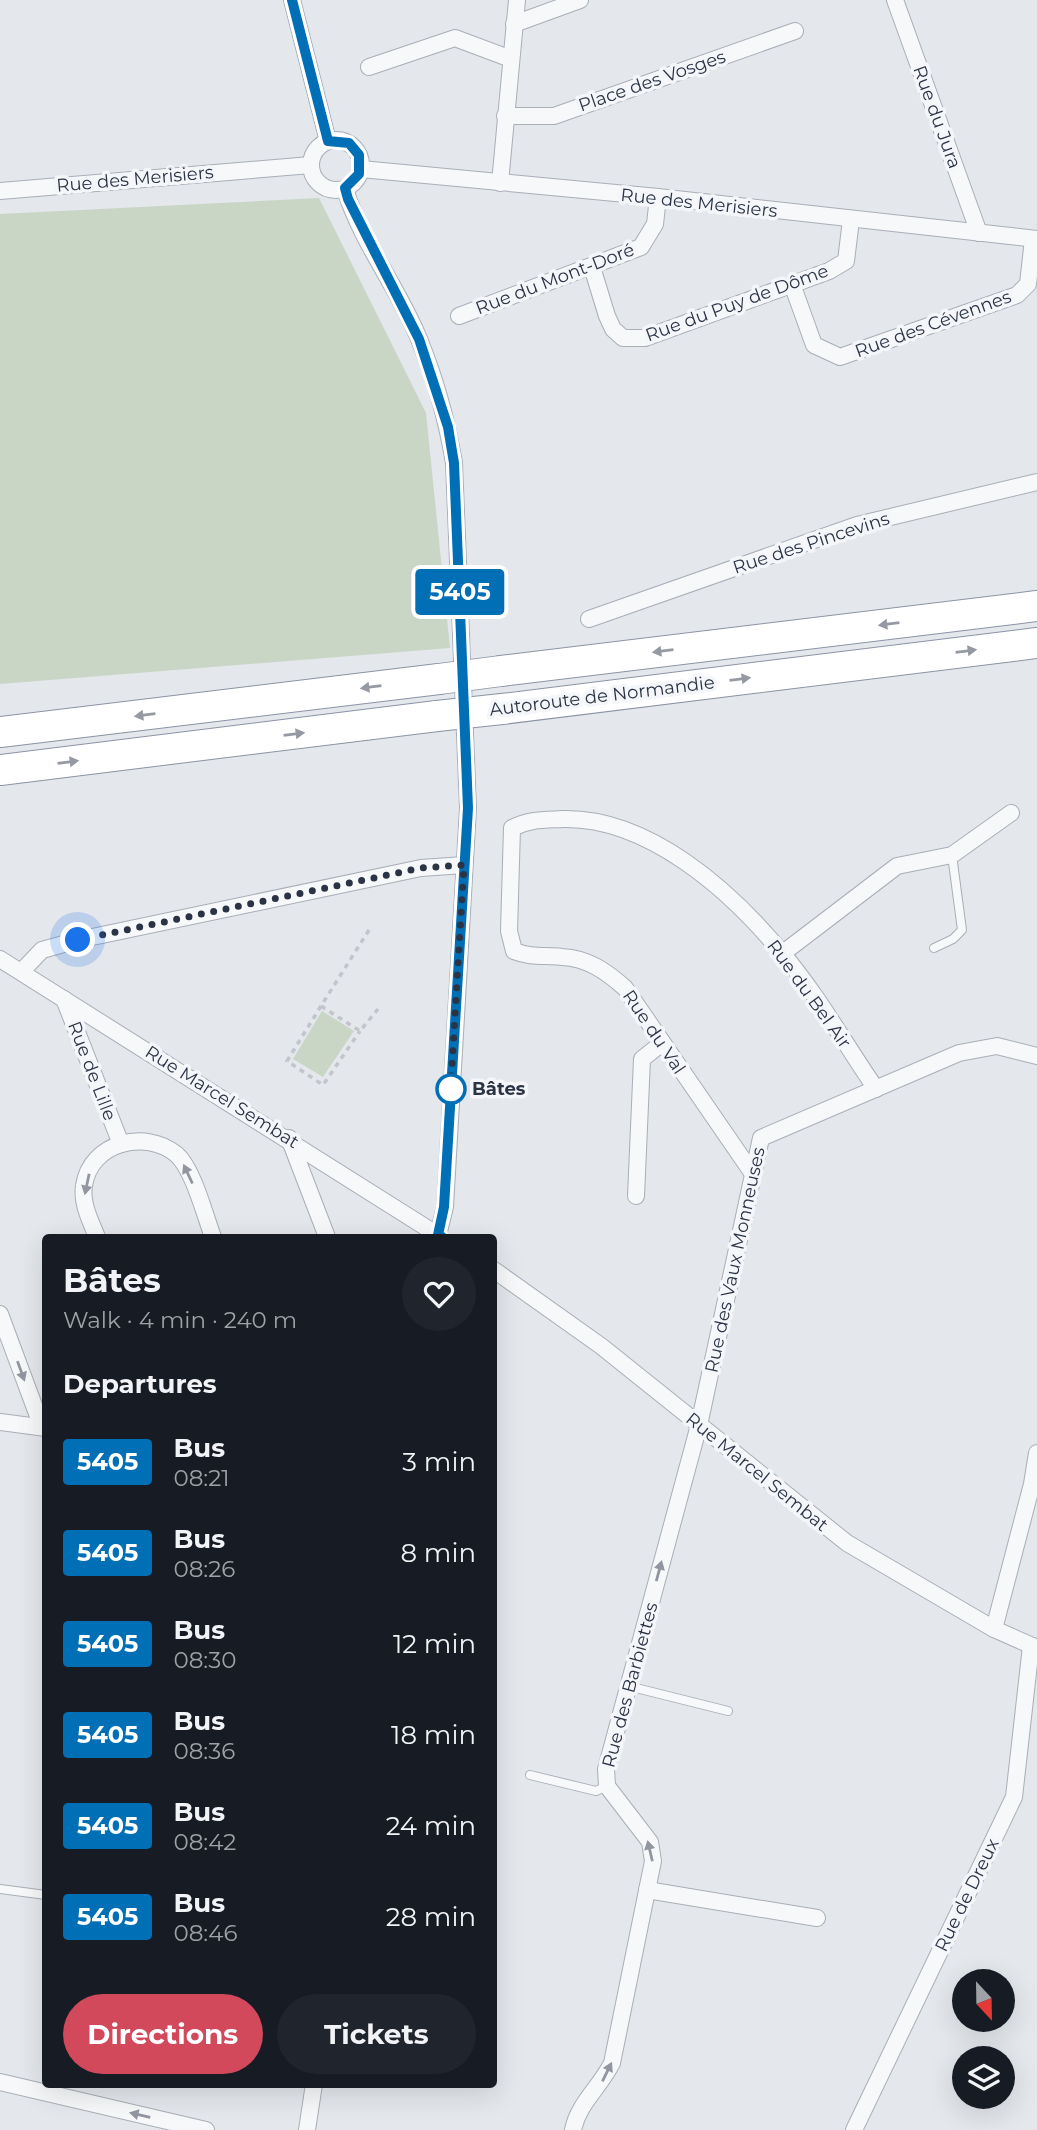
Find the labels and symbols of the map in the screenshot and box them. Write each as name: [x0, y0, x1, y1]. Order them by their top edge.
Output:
street label: Place des Vosges: [576, 45, 729, 116]
street label: Rue du Jura: [908, 63, 966, 171]
street label: Rue des Merisiers: [55, 161, 215, 197]
street label: Rue des Merisiers: [619, 184, 779, 222]
street label: Rue du Mont-Doré: [472, 239, 638, 319]
street label: Rue du Puy de Dôme: [643, 260, 832, 346]
street label: Rue des Cévennes: [852, 285, 1014, 362]
street label: Rue des Pincevins: [730, 507, 892, 579]
line badge: 5405: [411, 569, 509, 615]
one-way arrow: [878, 619, 900, 630]
one-way arrow: [652, 646, 674, 657]
one-way arrow: [955, 646, 977, 657]
street label: Autoroute de Normandie: [488, 671, 716, 721]
one-way arrow: [729, 674, 751, 685]
one-way arrow: [360, 682, 382, 693]
one-way arrow: [134, 709, 156, 720]
one-way arrow: [283, 729, 305, 740]
one-way arrow: [57, 756, 79, 767]
your location: [60, 922, 95, 957]
street label: Rue du Bel Air: [762, 935, 856, 1053]
street label: Rue du Val: [618, 986, 690, 1078]
street label: Rue de Lille: [63, 1018, 121, 1124]
street label: Rue Marcel Sembat: [141, 1041, 303, 1153]
marker: Bâtes: [436, 1074, 466, 1104]
place label: Bâtes: [472, 1078, 526, 1100]
street label: Rue des Vaux Monneuses: [700, 1145, 770, 1375]
one-way arrow: [182, 1164, 194, 1184]
one-way arrow: [81, 1173, 92, 1195]
one-way arrow: [16, 1360, 27, 1381]
street label: Rue Marcel Sembat: [681, 1408, 833, 1536]
one-way arrow: [655, 1560, 665, 1581]
street label: Rue des Barbiettes: [597, 1600, 663, 1770]
street label: Rue de Dreux: [930, 1835, 1004, 1955]
one-way arrow: [644, 1839, 655, 1861]
north arrow: [952, 1969, 1015, 2032]
one-way arrow: [601, 2062, 612, 2082]
one-way arrow: [129, 2109, 151, 2120]

